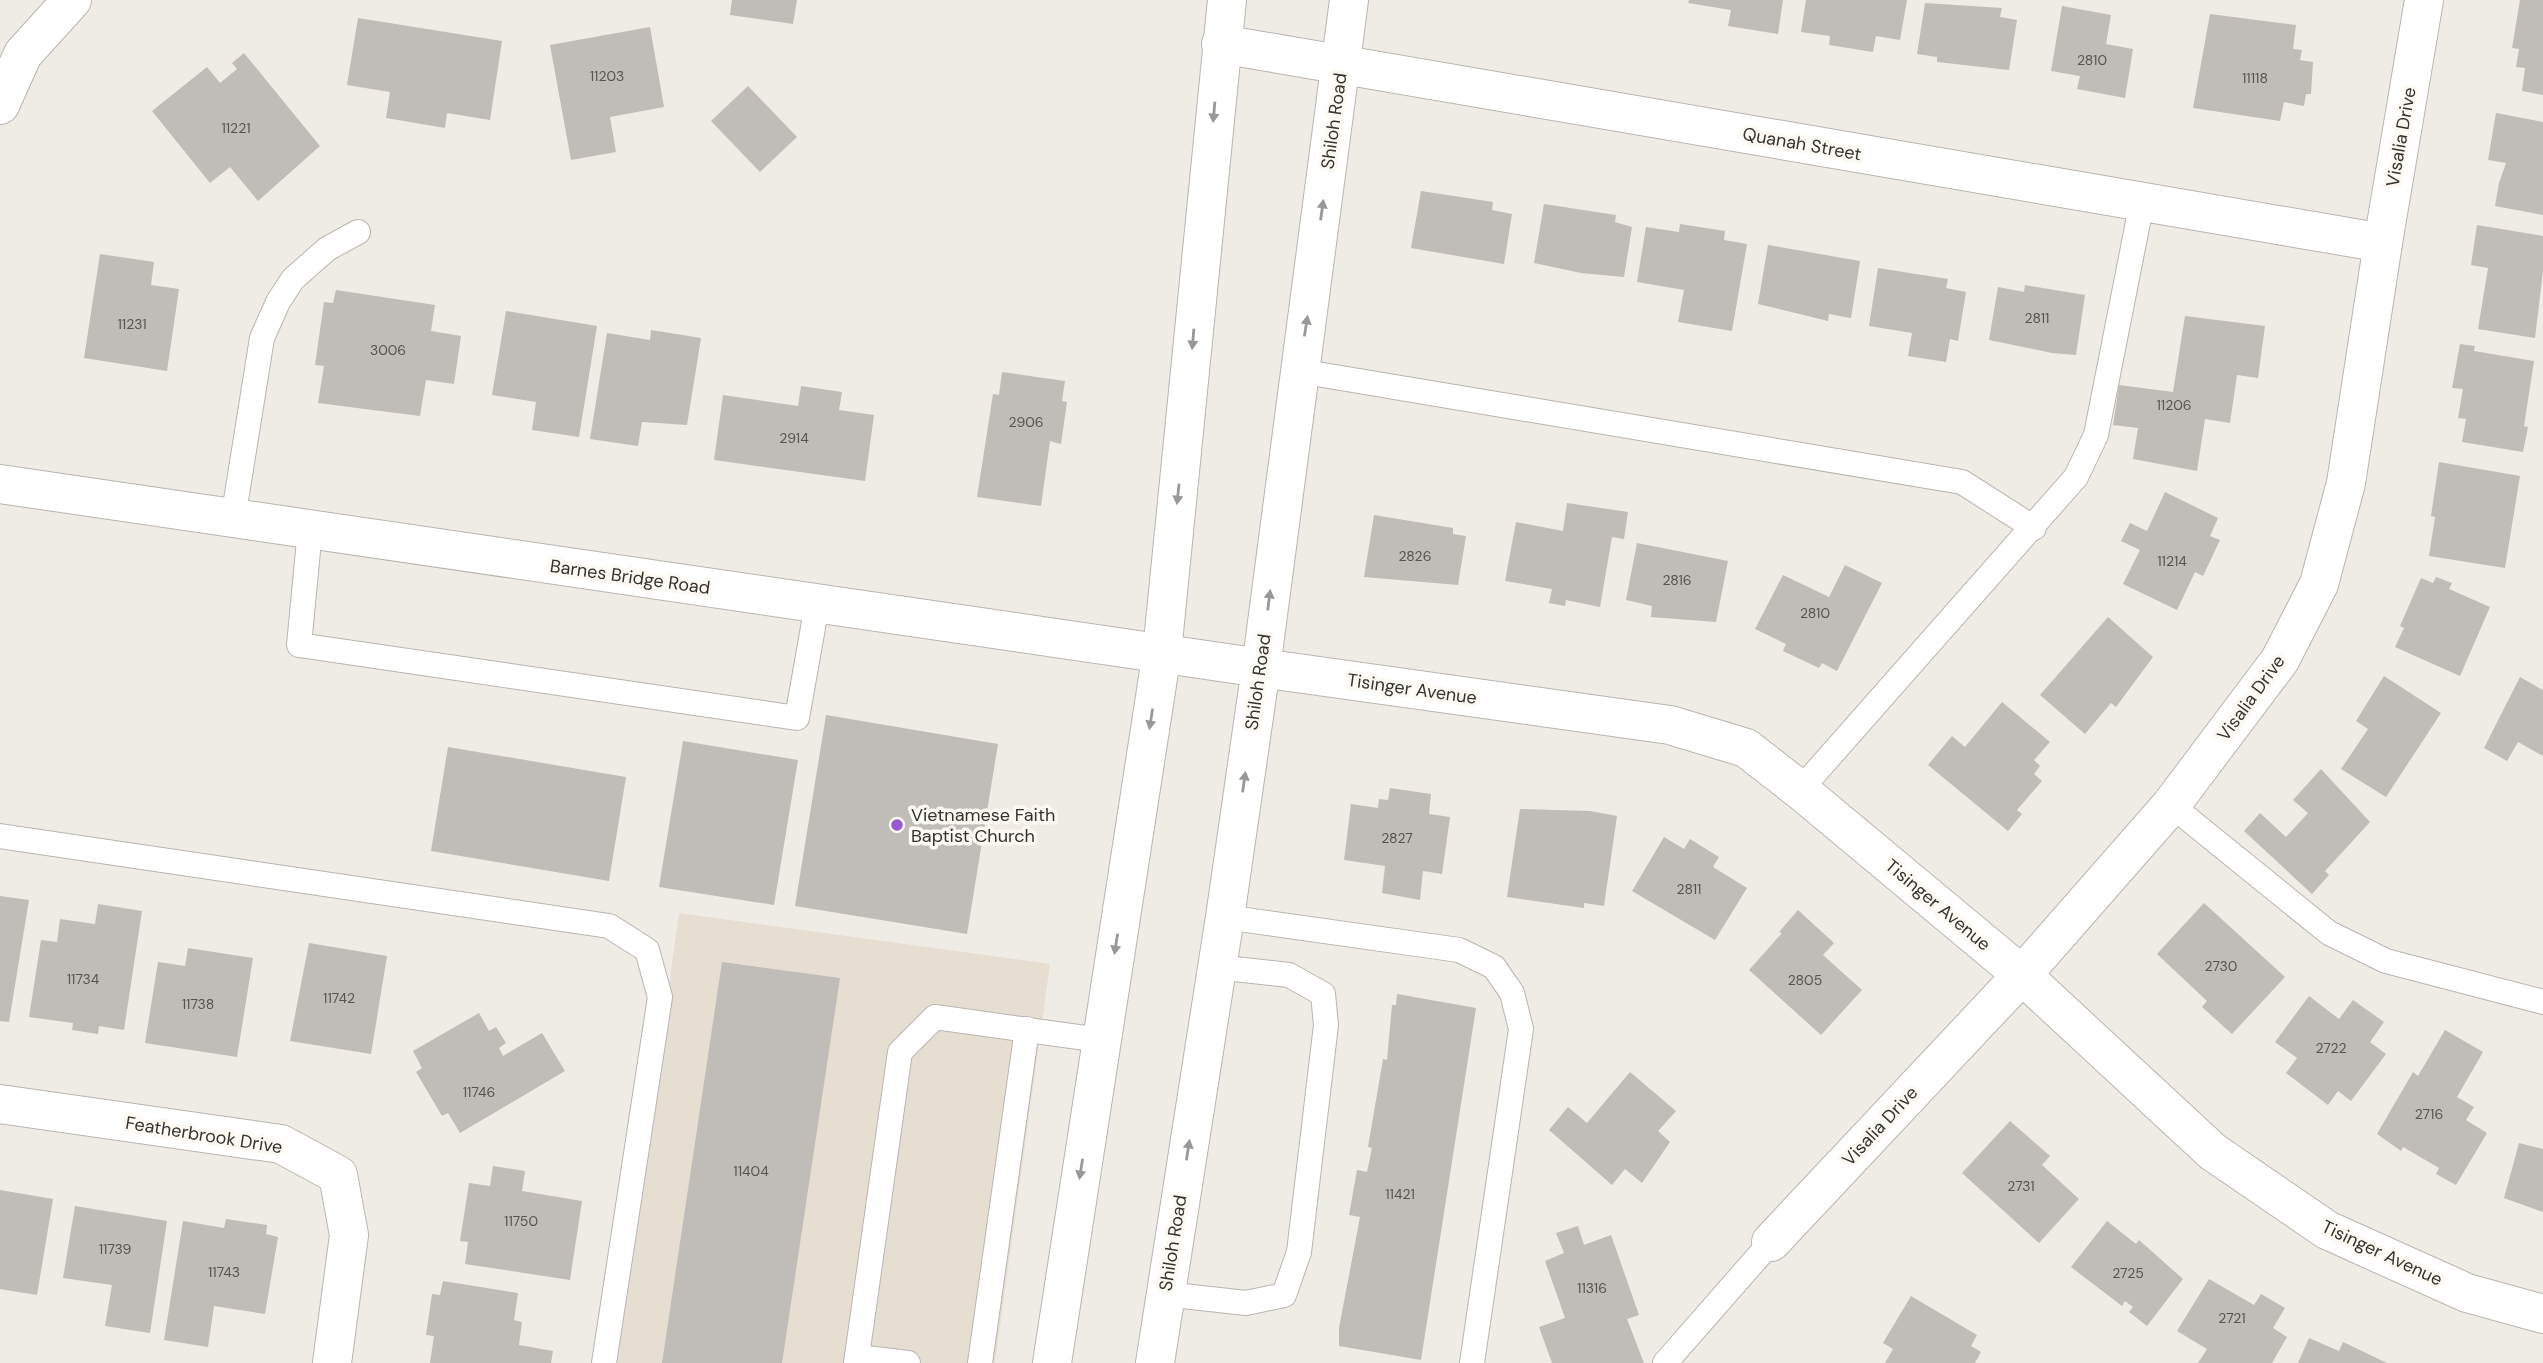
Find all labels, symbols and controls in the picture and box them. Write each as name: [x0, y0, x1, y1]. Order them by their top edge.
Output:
house number: 2810: [2077, 51, 2107, 69]
house number: 11203: [590, 67, 624, 85]
house number: 11118: [2242, 69, 2268, 87]
street label: Shiloh Road: [1315, 71, 1353, 171]
street label: Visalia Drive: [2380, 85, 2422, 189]
one-way arrow: [1208, 102, 1219, 124]
house number: 11221: [221, 119, 251, 137]
street label: Quanah Street: [1741, 122, 1863, 166]
one-way arrow: [1317, 199, 1328, 221]
house number: 2811: [2025, 309, 2049, 327]
house number: 11231: [117, 315, 147, 333]
one-way arrow: [1301, 315, 1312, 337]
one-way arrow: [1187, 328, 1198, 350]
house number: 3006: [370, 341, 406, 359]
house number: 11206: [2156, 396, 2192, 414]
house number: 2906: [1008, 413, 1044, 431]
house number: 2914: [779, 429, 809, 447]
one-way arrow: [1172, 483, 1183, 505]
house number: 2826: [1399, 547, 1431, 565]
house number: 11214: [2157, 552, 2187, 570]
street label: Barnes Bridge Road: [548, 554, 712, 600]
house number: 2816: [1662, 571, 1692, 589]
one-way arrow: [1264, 589, 1275, 611]
house number: 2810: [1800, 604, 1830, 622]
street label: Shiloh Road: [1239, 632, 1277, 732]
street label: Visalia Drive: [2212, 650, 2290, 746]
street label: Tisinger Avenue: [1346, 668, 1478, 710]
one-way arrow: [1145, 709, 1156, 731]
one-way arrow: [1239, 771, 1250, 793]
place label: Vietnamese Faith Baptist Church: [911, 803, 1055, 848]
marker: Vietnamese Faith Baptist Church: [889, 817, 905, 833]
house number: 2827: [1381, 829, 1413, 847]
street label: Tisinger Avenue: [1880, 854, 1996, 956]
house number: 2811: [1677, 880, 1701, 898]
one-way arrow: [1110, 933, 1121, 955]
house number: 2730: [2205, 957, 2237, 975]
house number: 11734: [67, 970, 100, 988]
house number: 2805: [1788, 971, 1822, 989]
house number: 11742: [323, 989, 355, 1007]
house number: 11738: [182, 995, 214, 1013]
house number: 2722: [2315, 1039, 2347, 1057]
street label: Visalia Drive: [1837, 1081, 1923, 1171]
house number: 11746: [463, 1083, 495, 1101]
house number: 2716: [2415, 1105, 2443, 1123]
street label: Featherbrook Drive: [124, 1111, 284, 1159]
one-way arrow: [1183, 1139, 1194, 1161]
one-way arrow: [1075, 1158, 1086, 1180]
house number: 11404: [733, 1162, 769, 1180]
house number: 2731: [2007, 1177, 2035, 1195]
house number: 11421: [1385, 1185, 1415, 1203]
street label: Shiloh Road: [1154, 1193, 1192, 1293]
house number: 11750: [504, 1212, 538, 1230]
street label: Tisinger Avenue: [2318, 1215, 2446, 1291]
house number: 11739: [99, 1240, 131, 1258]
house number: 11743: [208, 1263, 240, 1281]
house number: 2725: [2112, 1264, 2144, 1282]
house number: 11316: [1577, 1279, 1607, 1297]
house number: 2721: [2218, 1309, 2246, 1327]

